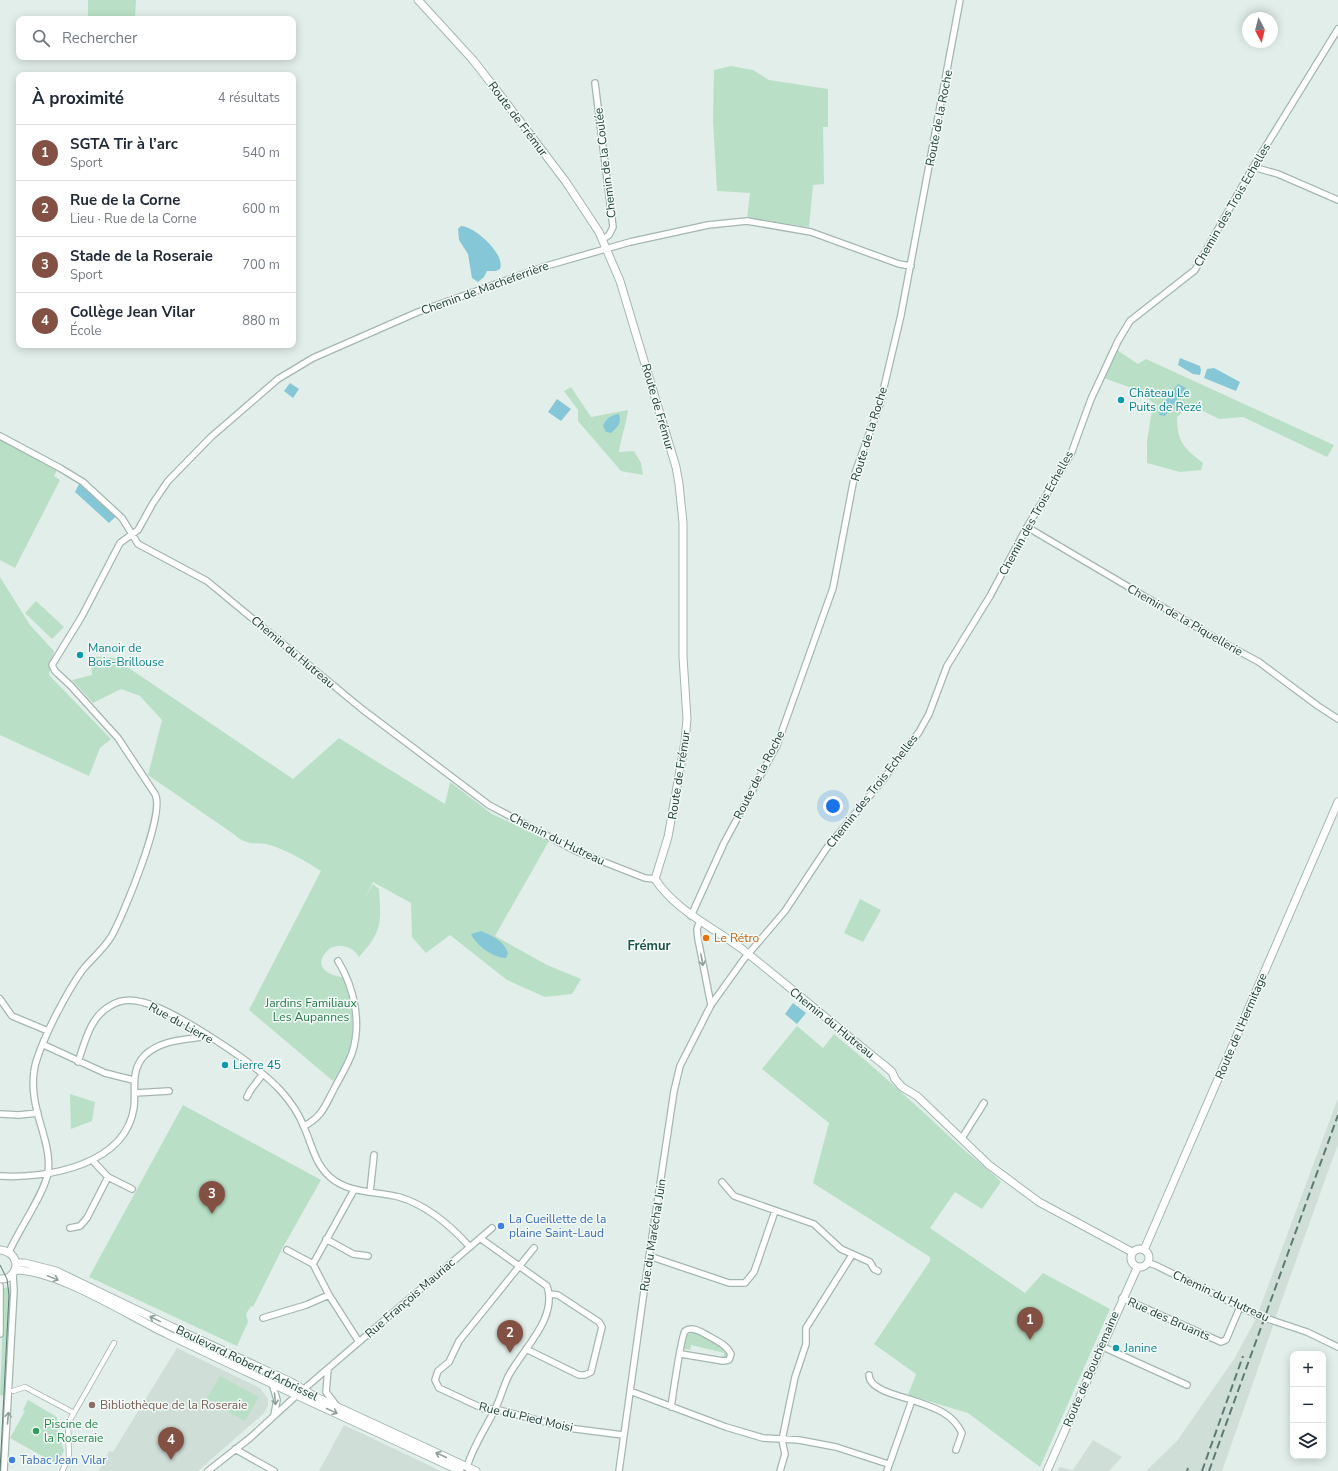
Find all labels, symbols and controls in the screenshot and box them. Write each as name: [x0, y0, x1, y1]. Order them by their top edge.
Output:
north arrow: [1242, 12, 1278, 48]
search box: [16, 16, 296, 60]
icon: search: [30, 27, 52, 49]
text: Rechercher: [62, 28, 137, 48]
street label: Route de la Roche: [922, 69, 956, 167]
street label: Route de Frémur: [485, 78, 552, 160]
text: À proximité: [32, 87, 124, 110]
text: 4 résultats: [218, 89, 280, 107]
street label: Chemin de la Coulée: [590, 107, 620, 219]
text: SGTA Tir à l’arc: [70, 134, 178, 154]
street label: Chemin des Trois Echelles: [1190, 140, 1274, 270]
text: 1: [41, 144, 49, 162]
text: 540 m: [242, 144, 280, 162]
text: Sport: [70, 154, 102, 172]
text: Rue de la Corne: [70, 190, 180, 210]
text: 2: [41, 200, 49, 218]
text: 600 m: [242, 200, 280, 218]
text: Lieu · Rue de la Corne: [70, 210, 197, 228]
text: Stade de la Roseraie: [70, 246, 213, 266]
text: 3: [41, 256, 49, 274]
text: 700 m: [242, 256, 280, 274]
street label: Chemin de Macheferrière: [419, 257, 551, 319]
text: Sport: [70, 266, 102, 284]
text: Collège Jean Vilar: [70, 302, 195, 322]
text: 4: [41, 312, 49, 330]
text: 880 m: [242, 312, 280, 330]
text: École: [70, 322, 101, 340]
street label: Route de Frémur: [638, 362, 678, 453]
street label: Route de la Roche: [847, 385, 891, 483]
place label: Château Le Puits de Rezé: [1129, 385, 1202, 415]
marker: Château Le Puits de Rezé: [1116, 395, 1126, 405]
street label: Chemin des Trois Echelles: [995, 448, 1077, 578]
street label: Chemin de la Piquellerie: [1124, 580, 1246, 660]
street label: Chemin du Hutreau: [248, 612, 338, 692]
place label: Manoir de Bois-Brillouse: [88, 640, 164, 670]
marker: Manoir de Bois-Brillouse: [75, 650, 85, 660]
street label: Route de la Roche: [730, 728, 788, 822]
street label: Route de Frémur: [664, 729, 694, 821]
street label: Chemin des Trois Echelles: [823, 731, 922, 851]
your location: [823, 796, 843, 816]
street label: Chemin du Hutreau: [506, 809, 608, 869]
place label: Le Rétro: [714, 930, 760, 946]
marker: Le Rétro: [701, 933, 711, 943]
district label: Frémur: [627, 937, 672, 955]
one-way arrow: [698, 953, 706, 966]
street label: Route de l'Hermitage: [1211, 970, 1271, 1082]
street label: Chemin du Hutreau: [786, 984, 878, 1062]
park label: Jardins Familiaux Les Aupannes: [264, 995, 357, 1025]
street label: Rue du Lierre: [146, 999, 216, 1047]
place label: Lierre 45: [233, 1057, 281, 1073]
marker: Lierre 45: [220, 1060, 230, 1070]
street label: Rue du Maréchal Juin: [636, 1178, 670, 1292]
pin: 3: [199, 1181, 225, 1214]
place label: La Cueillette de la plaine Saint-Laud: [509, 1211, 606, 1241]
marker: La Cueillette de la plaine Saint-Laud: [496, 1221, 506, 1231]
street label: Rue François Mauriac: [362, 1254, 459, 1341]
street label: Chemin du Hutreau: [1170, 1267, 1272, 1325]
one-way arrow: [47, 1275, 59, 1282]
street label: Rue des Bruants: [1125, 1294, 1213, 1344]
pin: 1: [1017, 1307, 1043, 1340]
street label: Route de Bouchemaine: [1059, 1309, 1123, 1429]
one-way arrow: [149, 1315, 161, 1322]
pin: 2: [497, 1320, 523, 1353]
street label: Boulevard Robert d'Arbrissel: [173, 1322, 321, 1405]
place label: Janine: [1123, 1340, 1157, 1356]
marker: Janine: [1111, 1343, 1121, 1353]
map controls: [1290, 1351, 1326, 1459]
button: +: [1290, 1351, 1326, 1387]
button: −: [1290, 1387, 1326, 1423]
one-way arrow: [272, 1392, 279, 1405]
place label: Bibliothèque de la Roseraie: [100, 1397, 247, 1413]
street label: Rue du Pied Moisi: [477, 1398, 575, 1436]
marker: Bibliothèque de la Roseraie: [87, 1400, 97, 1410]
one-way arrow: [326, 1408, 338, 1415]
one-way arrow: [4, 1412, 11, 1425]
place label: Piscine de la Roseraie: [44, 1416, 103, 1446]
button: layers: [1290, 1423, 1326, 1459]
marker: Piscine de la Roseraie: [31, 1426, 41, 1436]
pin: 4: [158, 1427, 184, 1460]
one-way arrow: [435, 1451, 447, 1458]
place label: Tabac Jean Vilar: [20, 1452, 107, 1468]
marker: Tabac Jean Vilar: [7, 1455, 17, 1465]

